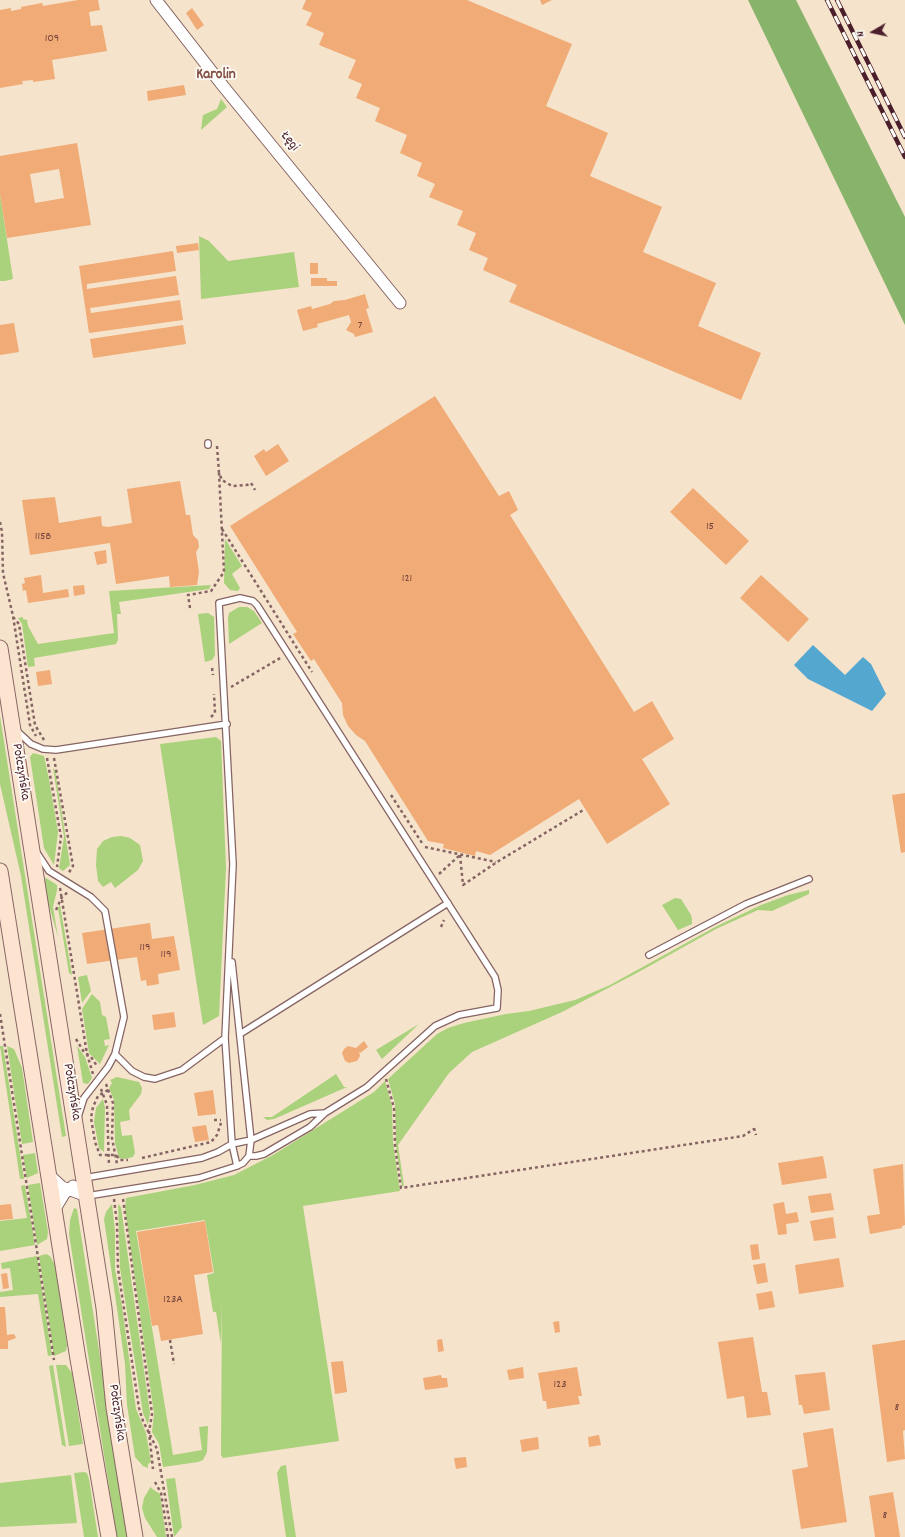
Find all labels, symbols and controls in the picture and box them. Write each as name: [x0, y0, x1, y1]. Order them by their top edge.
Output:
north arrow: [853, 12, 893, 52]
text: N: [853, 30, 869, 38]
house number: 109: [45, 32, 59, 46]
district label: Karolin: [196, 67, 236, 85]
street label: Łęgi: [276, 129, 302, 155]
house number: 7: [358, 319, 362, 333]
house number: 15: [706, 520, 714, 534]
house number: 115B: [35, 530, 51, 544]
house number: 121: [402, 572, 412, 586]
street label: Połczyńska: [7, 742, 33, 802]
house number: 119: [140, 941, 150, 955]
house number: 119: [161, 948, 171, 962]
street label: Połczyńska: [58, 1062, 84, 1122]
house number: 123A: [163, 1293, 183, 1307]
house number: 123: [553, 1378, 567, 1392]
street label: Połczyńska: [104, 1383, 128, 1443]
house number: 8: [895, 1401, 899, 1415]
house number: 8: [883, 1509, 887, 1523]

